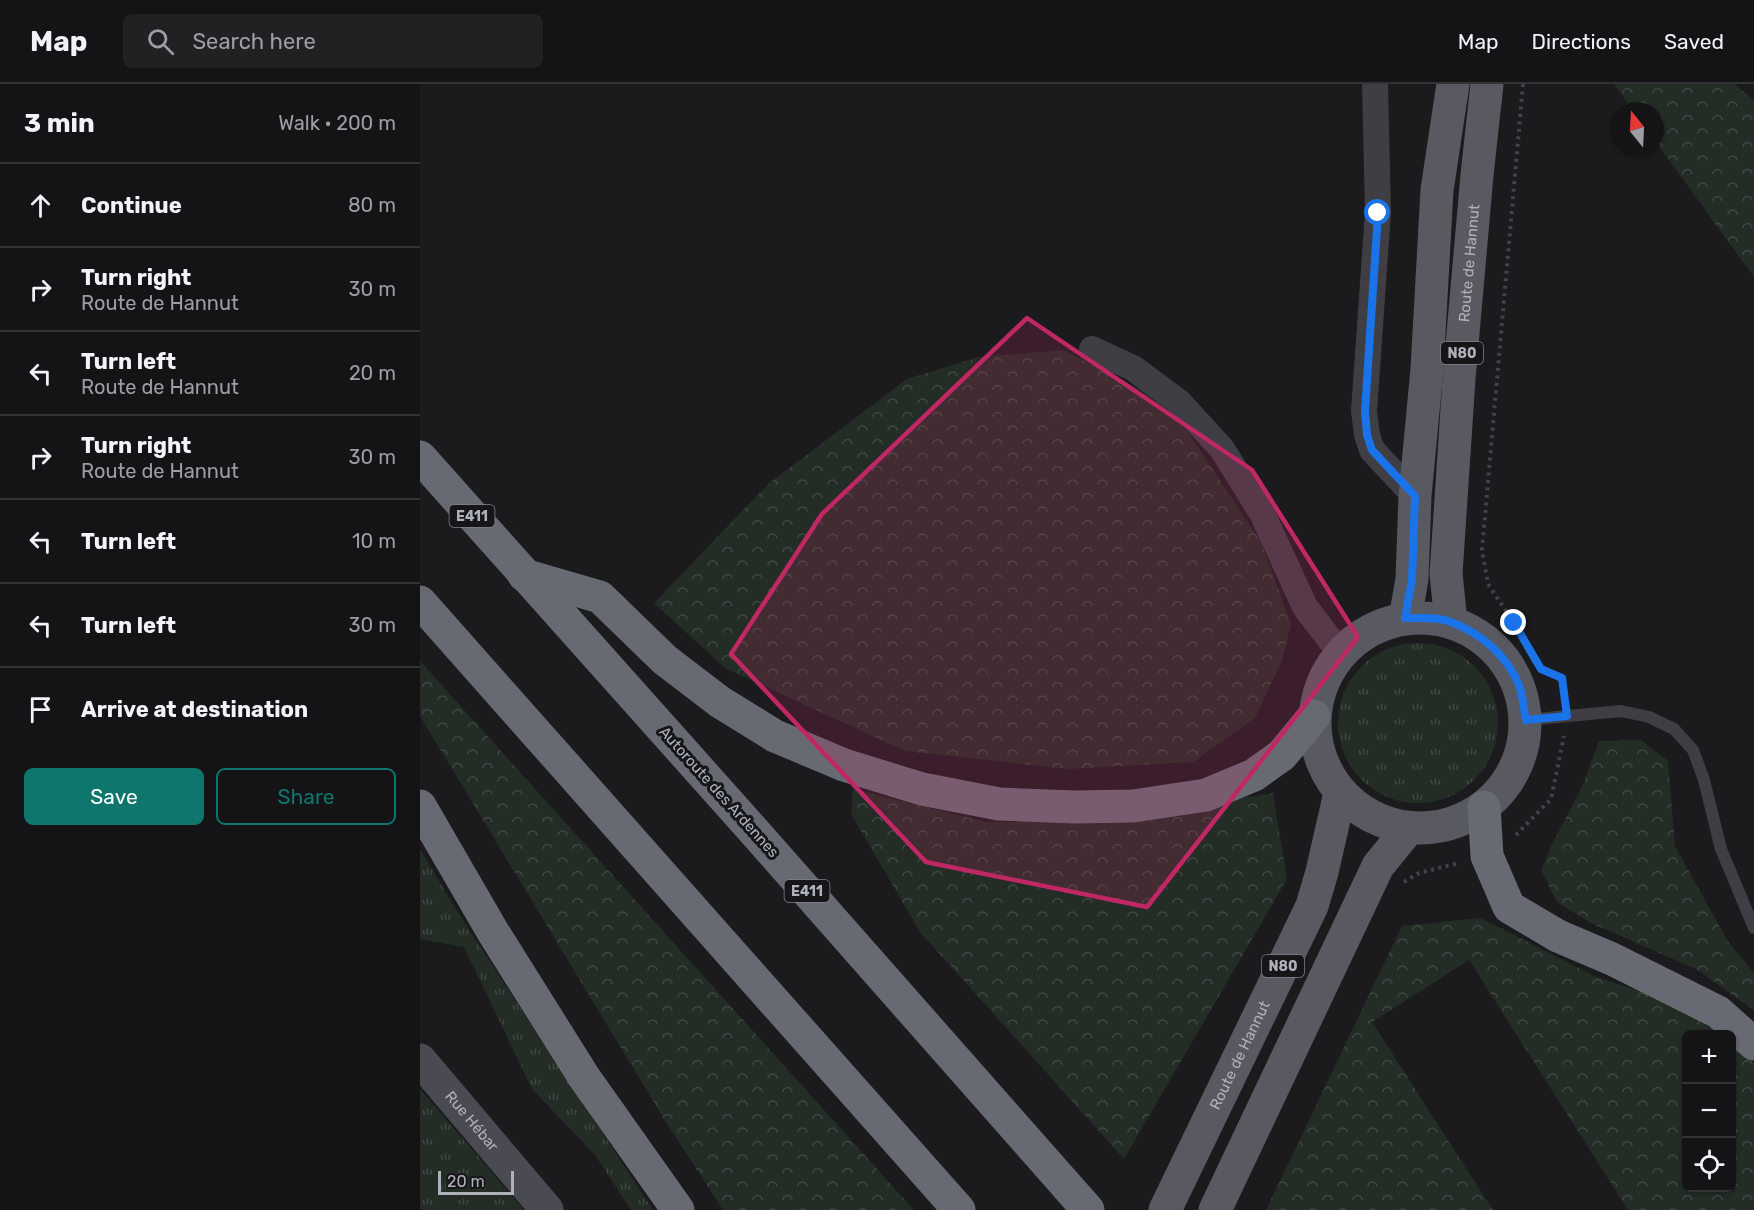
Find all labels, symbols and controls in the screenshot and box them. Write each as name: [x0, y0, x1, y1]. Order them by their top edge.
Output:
search box: [123, 14, 543, 68]
text: Map: [30, 25, 87, 58]
icon: search: [144, 25, 177, 58]
text: Search here: [192, 28, 316, 55]
text: Map: [1458, 29, 1499, 54]
text: Directions: [1532, 29, 1631, 54]
text: Saved: [1664, 29, 1724, 54]
north arrow: [1610, 102, 1664, 156]
text: 3 min: [24, 108, 95, 139]
text: Walk · 200 m: [278, 111, 396, 135]
icon: ahead: [24, 189, 57, 222]
text: Continue: [81, 192, 182, 219]
text: 80 m: [348, 193, 396, 217]
route start: [1364, 199, 1390, 225]
street label: Route de Hannut: [1455, 203, 1483, 323]
text: Turn right: [81, 264, 191, 291]
icon: right: [24, 273, 57, 306]
text: 30 m: [349, 277, 396, 301]
text: Route de Hannut: [81, 291, 239, 315]
road number: N80: [1441, 342, 1483, 364]
text: Turn left: [81, 348, 176, 375]
icon: left: [24, 357, 57, 390]
text: 20 m: [349, 361, 396, 385]
text: Route de Hannut: [81, 375, 239, 399]
text: Turn right: [81, 432, 191, 459]
icon: right: [24, 441, 57, 474]
text: 30 m: [349, 445, 396, 469]
text: Route de Hannut: [81, 459, 239, 483]
road number: E411: [449, 505, 494, 527]
icon: left: [24, 525, 57, 558]
text: Turn left: [81, 528, 176, 555]
text: 10 m: [352, 529, 396, 553]
icon: left: [24, 609, 57, 642]
route end: [1500, 609, 1526, 635]
text: Turn left: [81, 612, 176, 639]
text: 30 m: [349, 613, 396, 637]
icon: arrive: [24, 693, 57, 726]
text: Arrive at destination: [81, 696, 308, 723]
street label: Autoroute des Ardennes: [655, 723, 783, 861]
button: Save: [24, 768, 204, 825]
button: Share: [216, 768, 396, 825]
road number: E411: [784, 880, 830, 902]
road number: N80: [1262, 955, 1304, 977]
street label: Route de Hannut: [1206, 998, 1274, 1112]
map controls: [1682, 1030, 1736, 1192]
button: +: [1682, 1030, 1736, 1084]
button: −: [1682, 1084, 1736, 1138]
street label: Rue Hébar: [441, 1087, 502, 1155]
button: locate: [1682, 1138, 1736, 1192]
scale bar: [438, 1168, 514, 1196]
text: 20 m: [447, 1172, 485, 1191]

